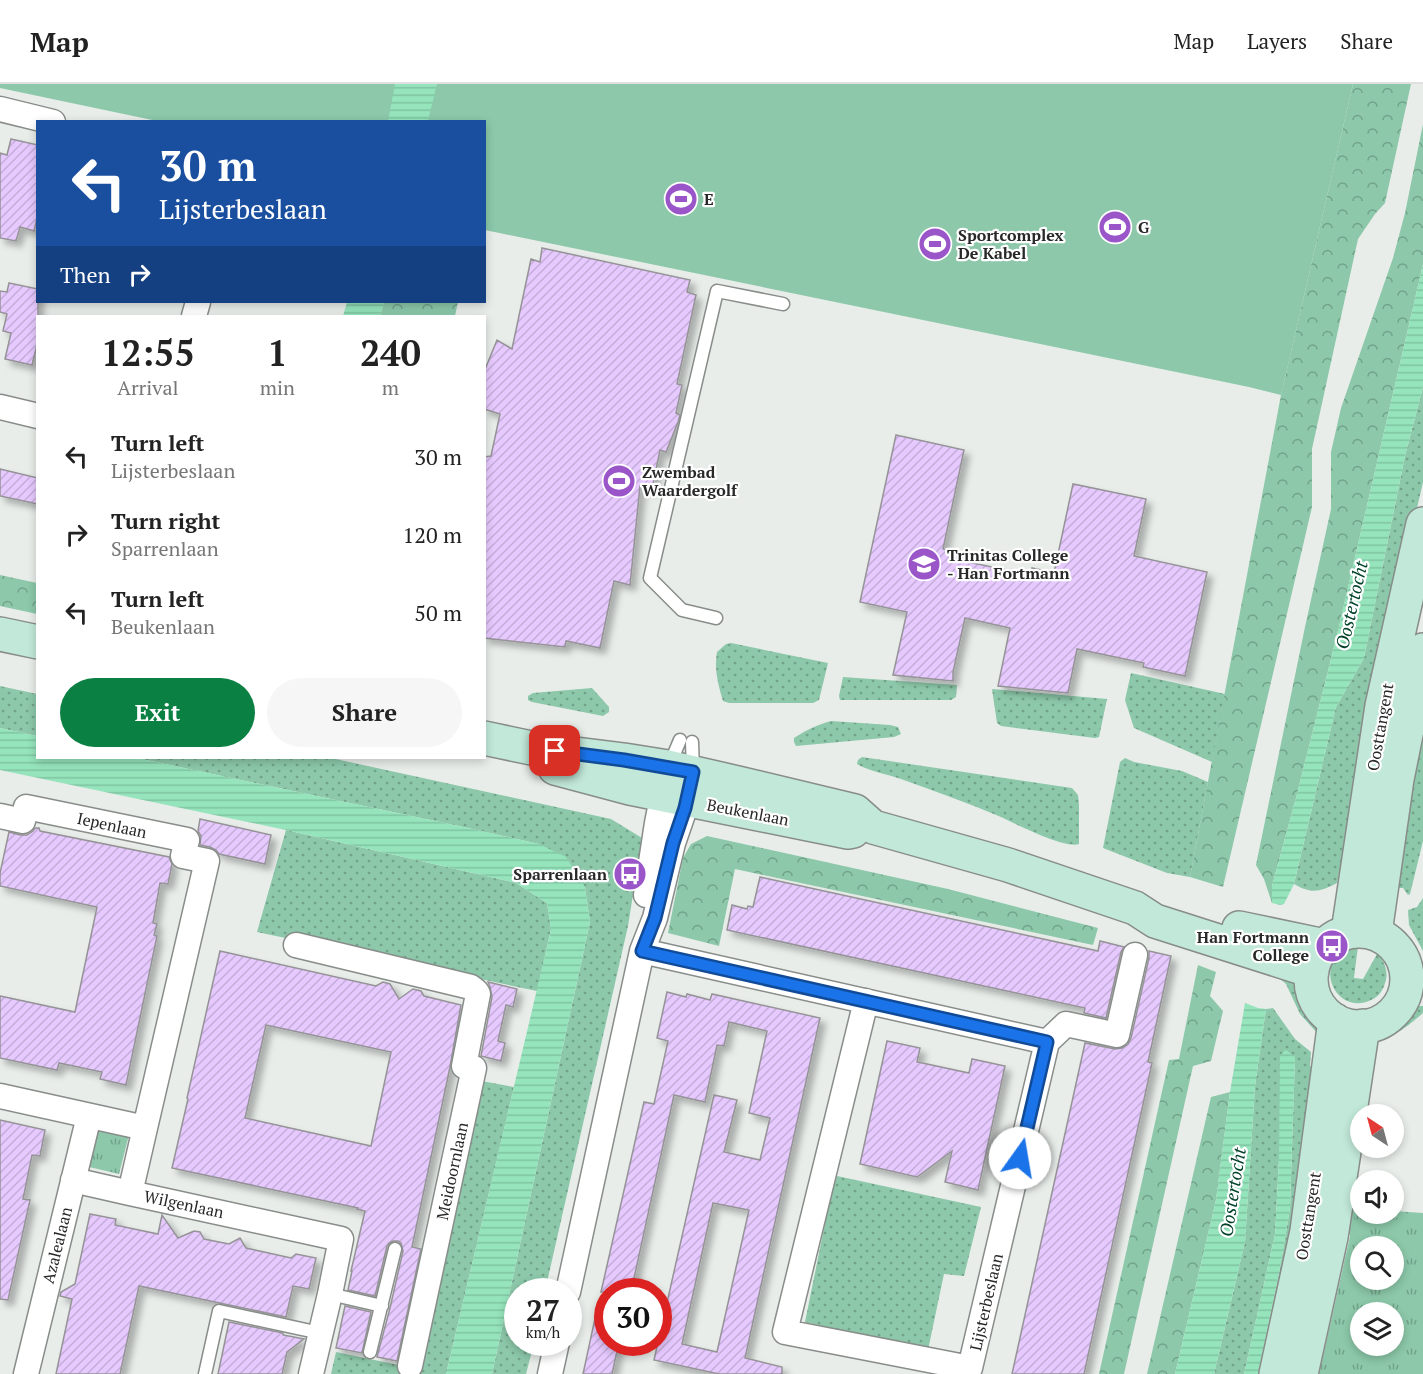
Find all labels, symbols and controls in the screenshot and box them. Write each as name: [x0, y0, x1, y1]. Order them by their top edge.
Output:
text: Map: [30, 23, 89, 60]
text: Map: [1173, 27, 1214, 55]
text: Layers: [1247, 27, 1307, 55]
text: Share: [1340, 27, 1393, 55]
text: 30 m: [159, 137, 257, 193]
icon: left: [60, 144, 138, 222]
sports icon: E: [663, 181, 699, 217]
place label: E: [704, 188, 714, 210]
text: Lijsterbeslaan: [159, 191, 327, 227]
sports icon: G: [1097, 209, 1133, 245]
place label: G: [1138, 216, 1150, 238]
place label: Sportcomplex De Kabel: [958, 224, 1064, 264]
sports icon: Sportcomplex De Kabel: [917, 226, 953, 262]
icon: right: [123, 258, 156, 291]
text: Then: [60, 260, 111, 289]
text: 12:55: [101, 329, 195, 376]
text: 1: [267, 329, 288, 376]
text: 240: [360, 329, 421, 376]
text: Arrival: [117, 374, 179, 401]
text: min: [260, 374, 295, 401]
text: m: [382, 374, 399, 401]
text: Turn left: [111, 428, 204, 457]
icon: left: [60, 440, 93, 473]
text: 30 m: [414, 442, 462, 471]
text: Lijsterbeslaan: [111, 457, 235, 484]
place label: Zwembad Waardergolf: [642, 461, 739, 501]
sports icon: Zwembad Waardergolf: [601, 463, 637, 499]
text: Turn right: [111, 506, 220, 535]
icon: right: [60, 518, 93, 551]
text: 120 m: [402, 520, 462, 549]
text: Sparrenlaan: [111, 535, 219, 562]
place label: Trinitas College - Han Fortmann: [947, 544, 1070, 584]
school or university icon: Trinitas College - Han Fortmann: [906, 546, 942, 582]
water label: Oostertocht: [1329, 558, 1373, 651]
text: Turn left: [111, 584, 204, 613]
icon: left: [60, 596, 93, 629]
text: 50 m: [414, 598, 462, 627]
text: Beukenlaan: [111, 613, 215, 640]
button: Exit: [60, 678, 255, 747]
button: Share: [267, 678, 462, 747]
street label: Oosttangent: [1361, 681, 1399, 773]
pin: [529, 725, 580, 776]
icon: arrive: [538, 734, 571, 767]
street label: Beukenlaan: [705, 793, 791, 831]
street label: Iepenlaan: [75, 807, 149, 843]
bus stop icon: Sparrenlaan: [612, 856, 648, 892]
place label: Sparrenlaan: [513, 863, 608, 885]
place label: Han Fortmann College: [1197, 926, 1310, 966]
bus stop icon: Han Fortmann College: [1314, 928, 1350, 964]
north arrow: [1350, 1104, 1404, 1158]
map controls: [1350, 1104, 1404, 1356]
street label: Meidoornlaan: [431, 1120, 473, 1222]
position arrow: [988, 1126, 1052, 1190]
water label: Oostertocht: [1213, 1145, 1251, 1238]
street label: Oosttangent: [1290, 1170, 1326, 1262]
button: sound: [1350, 1170, 1404, 1224]
street label: Wilgenlaan: [142, 1185, 226, 1223]
street label: Azalealaan: [37, 1204, 77, 1286]
button: search: [1350, 1236, 1404, 1290]
street label: Lijsterbeslaan: [964, 1251, 1008, 1353]
speed limit sign: 30: [594, 1278, 672, 1356]
text: 27: [526, 1290, 560, 1330]
button: layers: [1350, 1302, 1404, 1356]
text: km/h: [526, 1322, 560, 1342]

